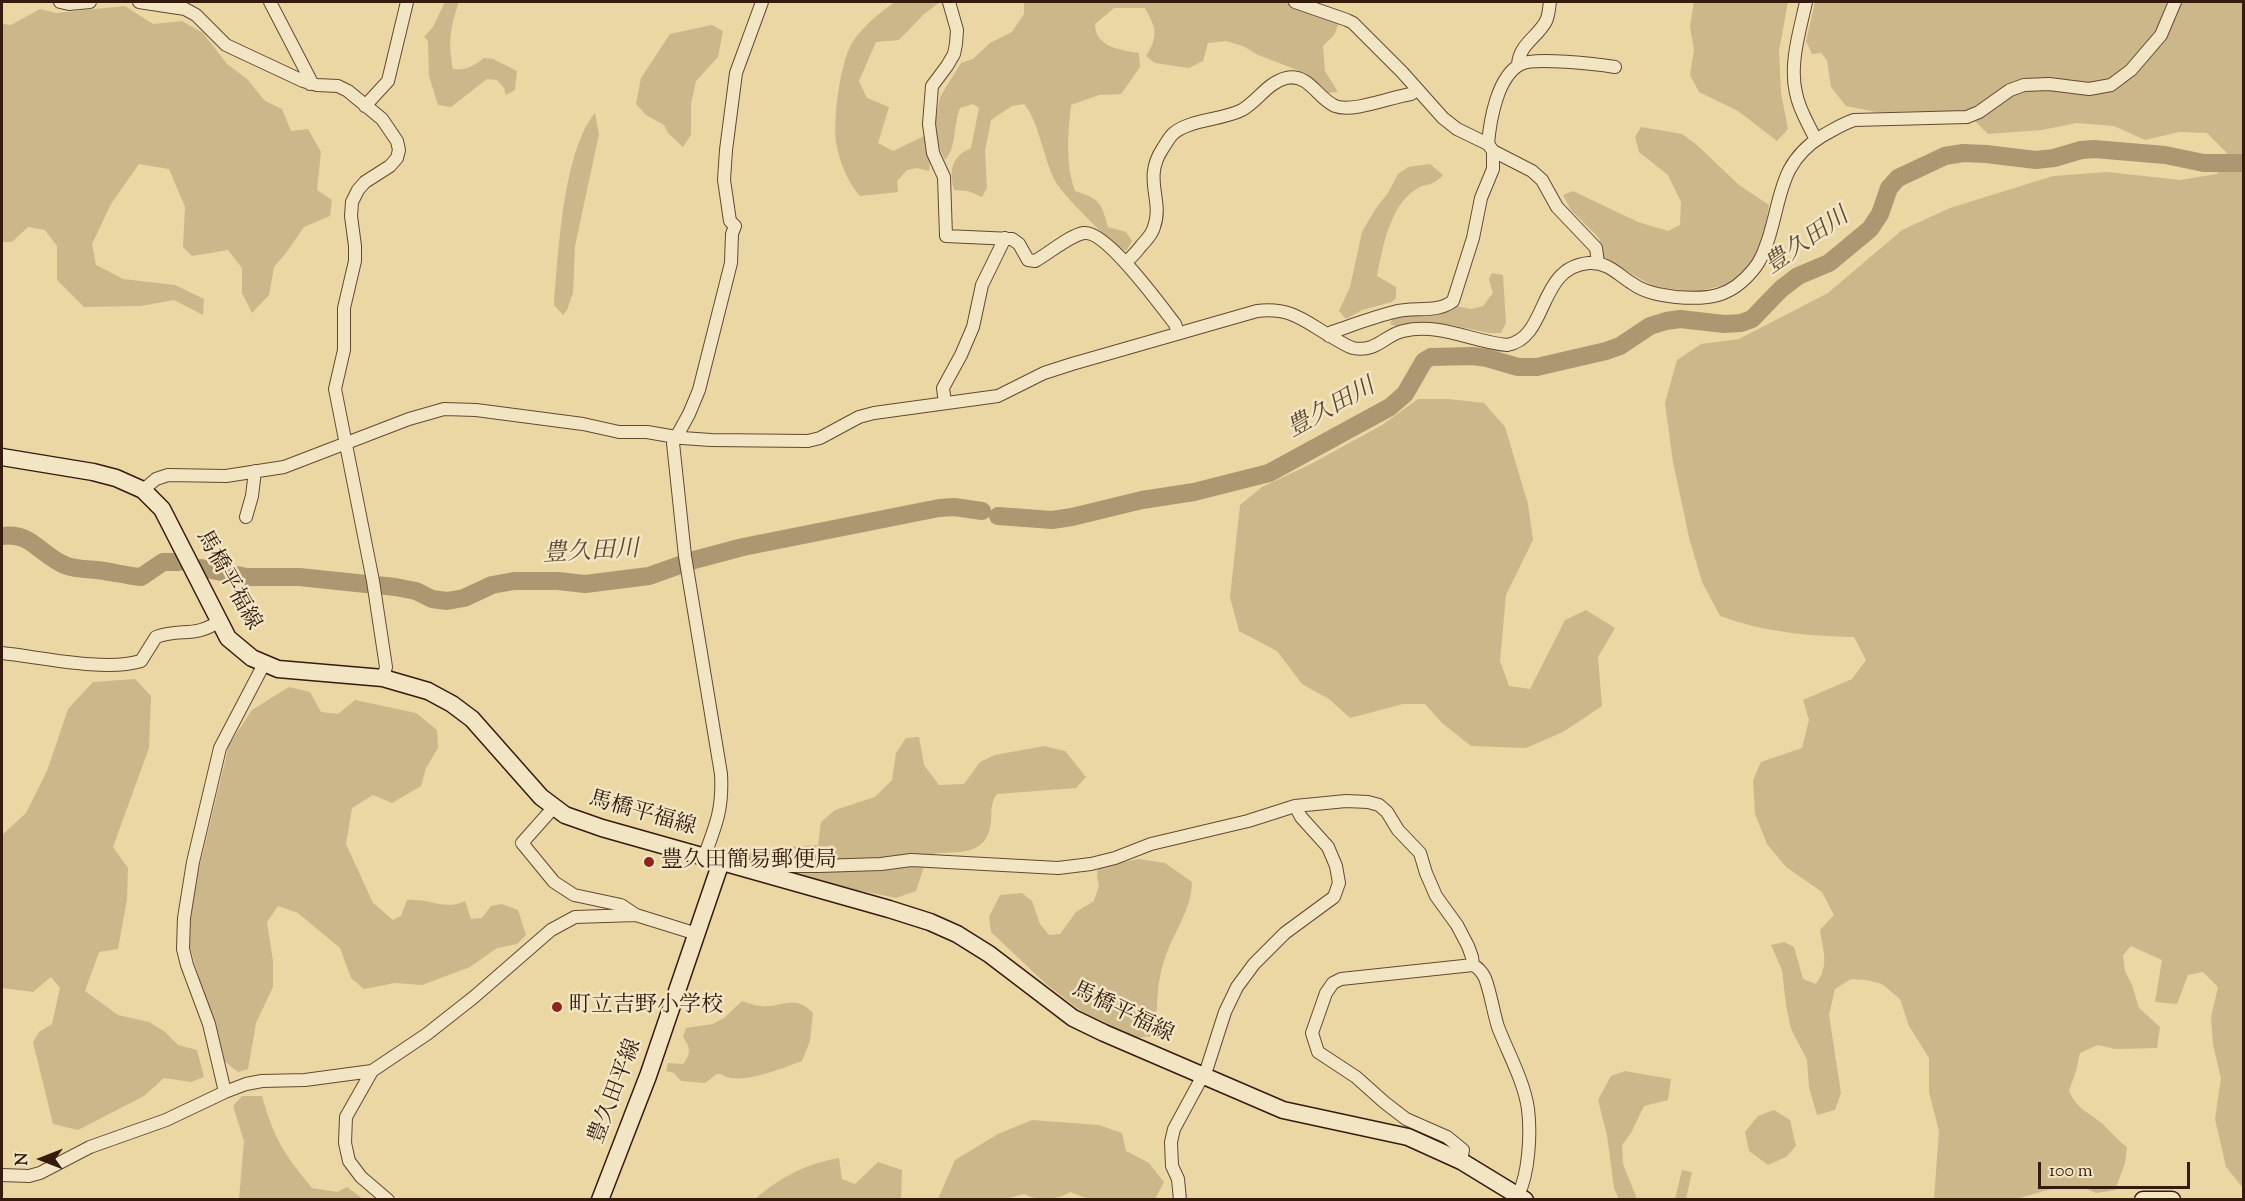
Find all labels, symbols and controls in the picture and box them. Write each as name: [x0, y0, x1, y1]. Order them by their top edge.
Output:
water label: 豊久田川: [1760, 204, 1856, 282]
water label: 豊久田川: [1283, 374, 1381, 446]
street label: 馬橋平福線: [189, 526, 265, 636]
water label: 豊久田川: [542, 537, 640, 571]
street label: 馬橋平福線: [585, 787, 699, 843]
place label: 豊久田簡易郵便局: [661, 849, 837, 875]
marker: 豊久田簡易郵便局: [642, 855, 656, 869]
street label: 馬橋平福線: [1067, 978, 1177, 1050]
place label: 町立吉野小学校: [569, 994, 723, 1020]
marker: 町立吉野小学校: [550, 1000, 564, 1014]
street label: 豊久田平線: [585, 1036, 649, 1148]
north arrow: [12, 1129, 72, 1189]
scale bar: [2041, 1150, 2192, 1188]
text: N: [12, 1153, 35, 1165]
text: 100 m: [2049, 1159, 2093, 1185]

